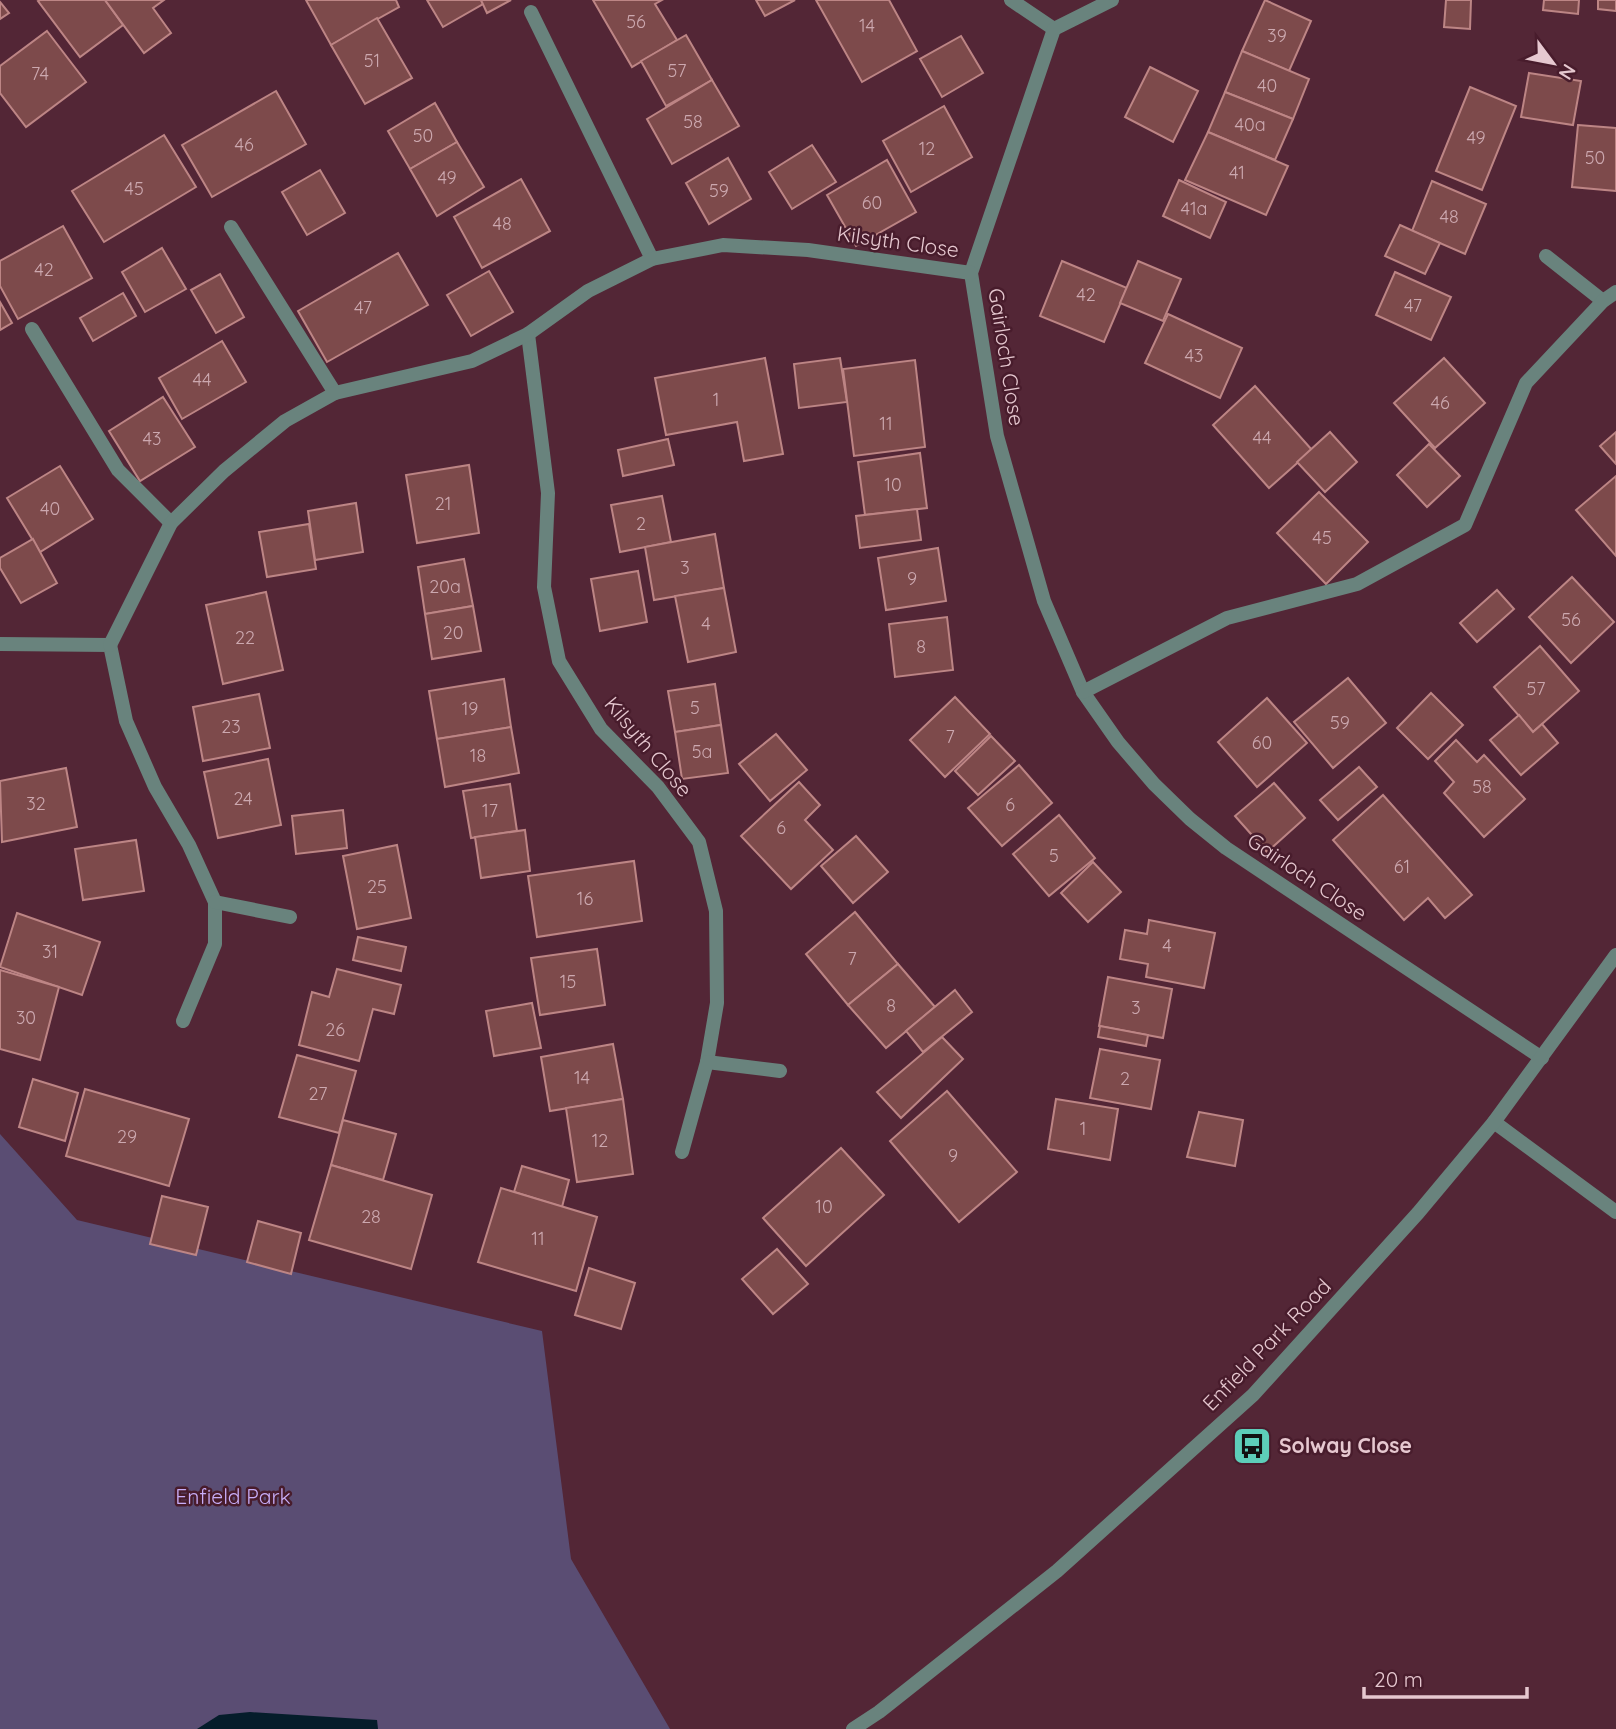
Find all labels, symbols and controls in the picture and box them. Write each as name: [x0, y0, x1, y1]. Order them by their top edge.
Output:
house number: 56: [626, 10, 646, 33]
house number: 14: [859, 14, 875, 37]
house number: 39: [1267, 24, 1287, 47]
north arrow: [1518, 28, 1588, 98]
house number: 51: [364, 49, 380, 72]
house number: 57: [667, 59, 687, 82]
text: N: [1554, 60, 1581, 84]
house number: 74: [31, 62, 49, 85]
house number: 40: [1257, 74, 1277, 97]
house number: 58: [683, 110, 703, 133]
house number: 40a: [1234, 113, 1266, 136]
house number: 50: [413, 124, 433, 147]
house number: 49: [1466, 126, 1486, 149]
house number: 46: [234, 133, 254, 156]
house number: 12: [919, 137, 935, 160]
house number: 50: [1585, 146, 1605, 169]
house number: 41: [1229, 161, 1245, 184]
house number: 49: [437, 166, 457, 189]
house number: 45: [124, 177, 144, 200]
house number: 59: [709, 179, 729, 202]
house number: 60: [862, 191, 882, 214]
house number: 41a: [1181, 197, 1207, 220]
house number: 48: [1439, 205, 1459, 228]
house number: 48: [492, 212, 512, 235]
street label: Kilsyth Close: [836, 220, 961, 262]
house number: 42: [34, 258, 54, 281]
house number: 42: [1076, 283, 1096, 306]
street label: Gairloch Close: [983, 286, 1031, 427]
house number: 47: [1404, 294, 1422, 317]
house number: 47: [354, 296, 372, 319]
house number: 43: [1185, 344, 1203, 367]
house number: 44: [193, 368, 211, 391]
house number: 1: [713, 388, 719, 411]
house number: 46: [1430, 391, 1450, 414]
house number: 11: [879, 412, 893, 435]
house number: 44: [1253, 426, 1271, 449]
house number: 43: [143, 427, 161, 450]
house number: 10: [884, 473, 902, 496]
house number: 21: [435, 492, 451, 515]
house number: 40: [40, 497, 60, 520]
house number: 2: [636, 512, 646, 535]
house number: 45: [1312, 526, 1332, 549]
house number: 3: [680, 556, 690, 579]
house number: 9: [907, 567, 917, 590]
house number: 20a: [429, 575, 461, 598]
house number: 56: [1561, 608, 1581, 631]
house number: 4: [701, 612, 711, 635]
house number: 20: [443, 621, 463, 644]
house number: 22: [235, 626, 255, 649]
house number: 8: [916, 635, 926, 658]
house number: 57: [1526, 677, 1546, 700]
street label: Kilsyth Close: [599, 691, 698, 802]
house number: 5: [690, 696, 700, 719]
house number: 19: [462, 697, 478, 720]
house number: 59: [1330, 711, 1350, 734]
house number: 23: [221, 715, 241, 738]
house number: 7: [945, 725, 955, 748]
house number: 60: [1252, 731, 1272, 754]
house number: 5a: [692, 740, 712, 763]
house number: 18: [470, 744, 486, 767]
house number: 58: [1472, 775, 1492, 798]
house number: 24: [233, 787, 253, 810]
house number: 32: [26, 792, 46, 815]
house number: 6: [1005, 793, 1015, 816]
house number: 17: [482, 799, 498, 822]
house number: 6: [776, 816, 786, 839]
street label: Gairloch Close: [1243, 827, 1372, 926]
house number: 5: [1049, 844, 1059, 867]
house number: 61: [1394, 855, 1410, 878]
house number: 25: [367, 875, 387, 898]
house number: 16: [577, 887, 593, 910]
house number: 4: [1162, 934, 1172, 957]
house number: 31: [42, 940, 58, 963]
house number: 7: [847, 947, 857, 970]
house number: 15: [560, 970, 576, 993]
house number: 8: [886, 994, 896, 1017]
house number: 3: [1131, 996, 1141, 1019]
house number: 30: [16, 1006, 36, 1029]
house number: 26: [325, 1018, 345, 1041]
house number: 14: [574, 1066, 590, 1089]
house number: 2: [1120, 1067, 1130, 1090]
house number: 27: [309, 1082, 327, 1105]
house number: 1: [1080, 1117, 1086, 1140]
house number: 29: [117, 1125, 137, 1148]
house number: 12: [592, 1129, 608, 1152]
house number: 9: [948, 1144, 958, 1167]
house number: 10: [815, 1195, 833, 1218]
house number: 28: [361, 1205, 381, 1228]
house number: 11: [531, 1227, 545, 1250]
street label: Enfield Park Road: [1197, 1273, 1336, 1416]
bus stop icon: Solway Close: [1231, 1425, 1273, 1467]
place label: Solway Close: [1279, 1432, 1412, 1458]
park label: Enfield Park: [175, 1483, 291, 1509]
scale bar: [1364, 1656, 1527, 1700]
text: 20 m: [1374, 1666, 1423, 1692]

